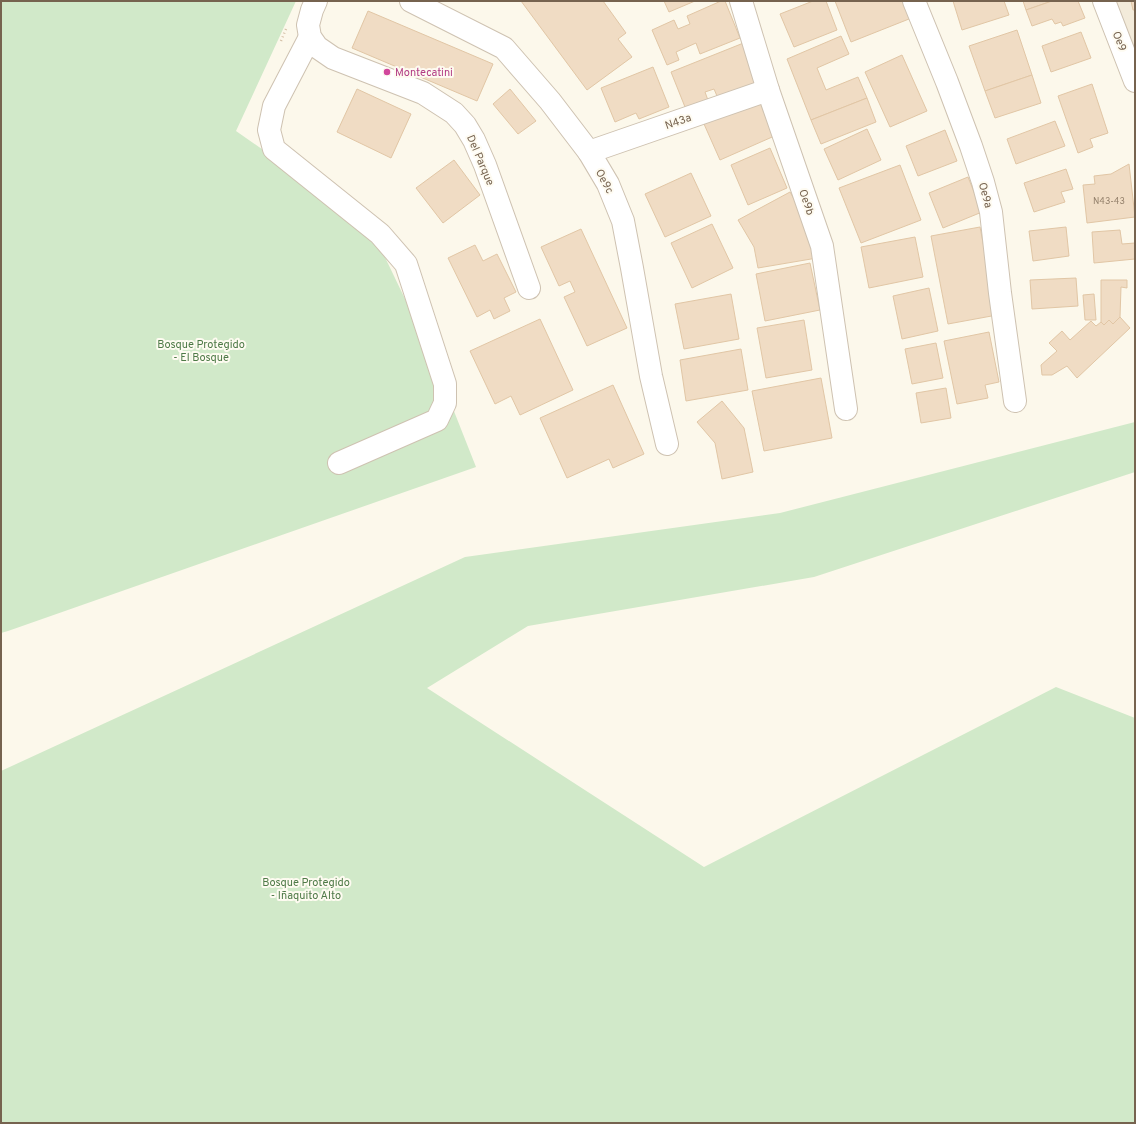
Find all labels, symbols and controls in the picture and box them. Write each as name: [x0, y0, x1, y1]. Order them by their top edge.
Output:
street label: Oe9: [1109, 29, 1129, 53]
place label: Montecatini: [395, 66, 453, 80]
marker: Montecatini: [382, 67, 392, 77]
street label: N43a: [663, 111, 694, 133]
street label: Del Parque: [463, 133, 497, 188]
street label: Oe9c: [592, 167, 616, 196]
street label: Oe9a: [975, 181, 995, 210]
street label: Oe9b: [795, 187, 817, 217]
house number: N43-43: [1093, 196, 1125, 207]
park label: Bosque Protegido - El Bosque: [157, 338, 245, 365]
park label: Bosque Protegido - Iñaquito Alto: [262, 876, 350, 903]

